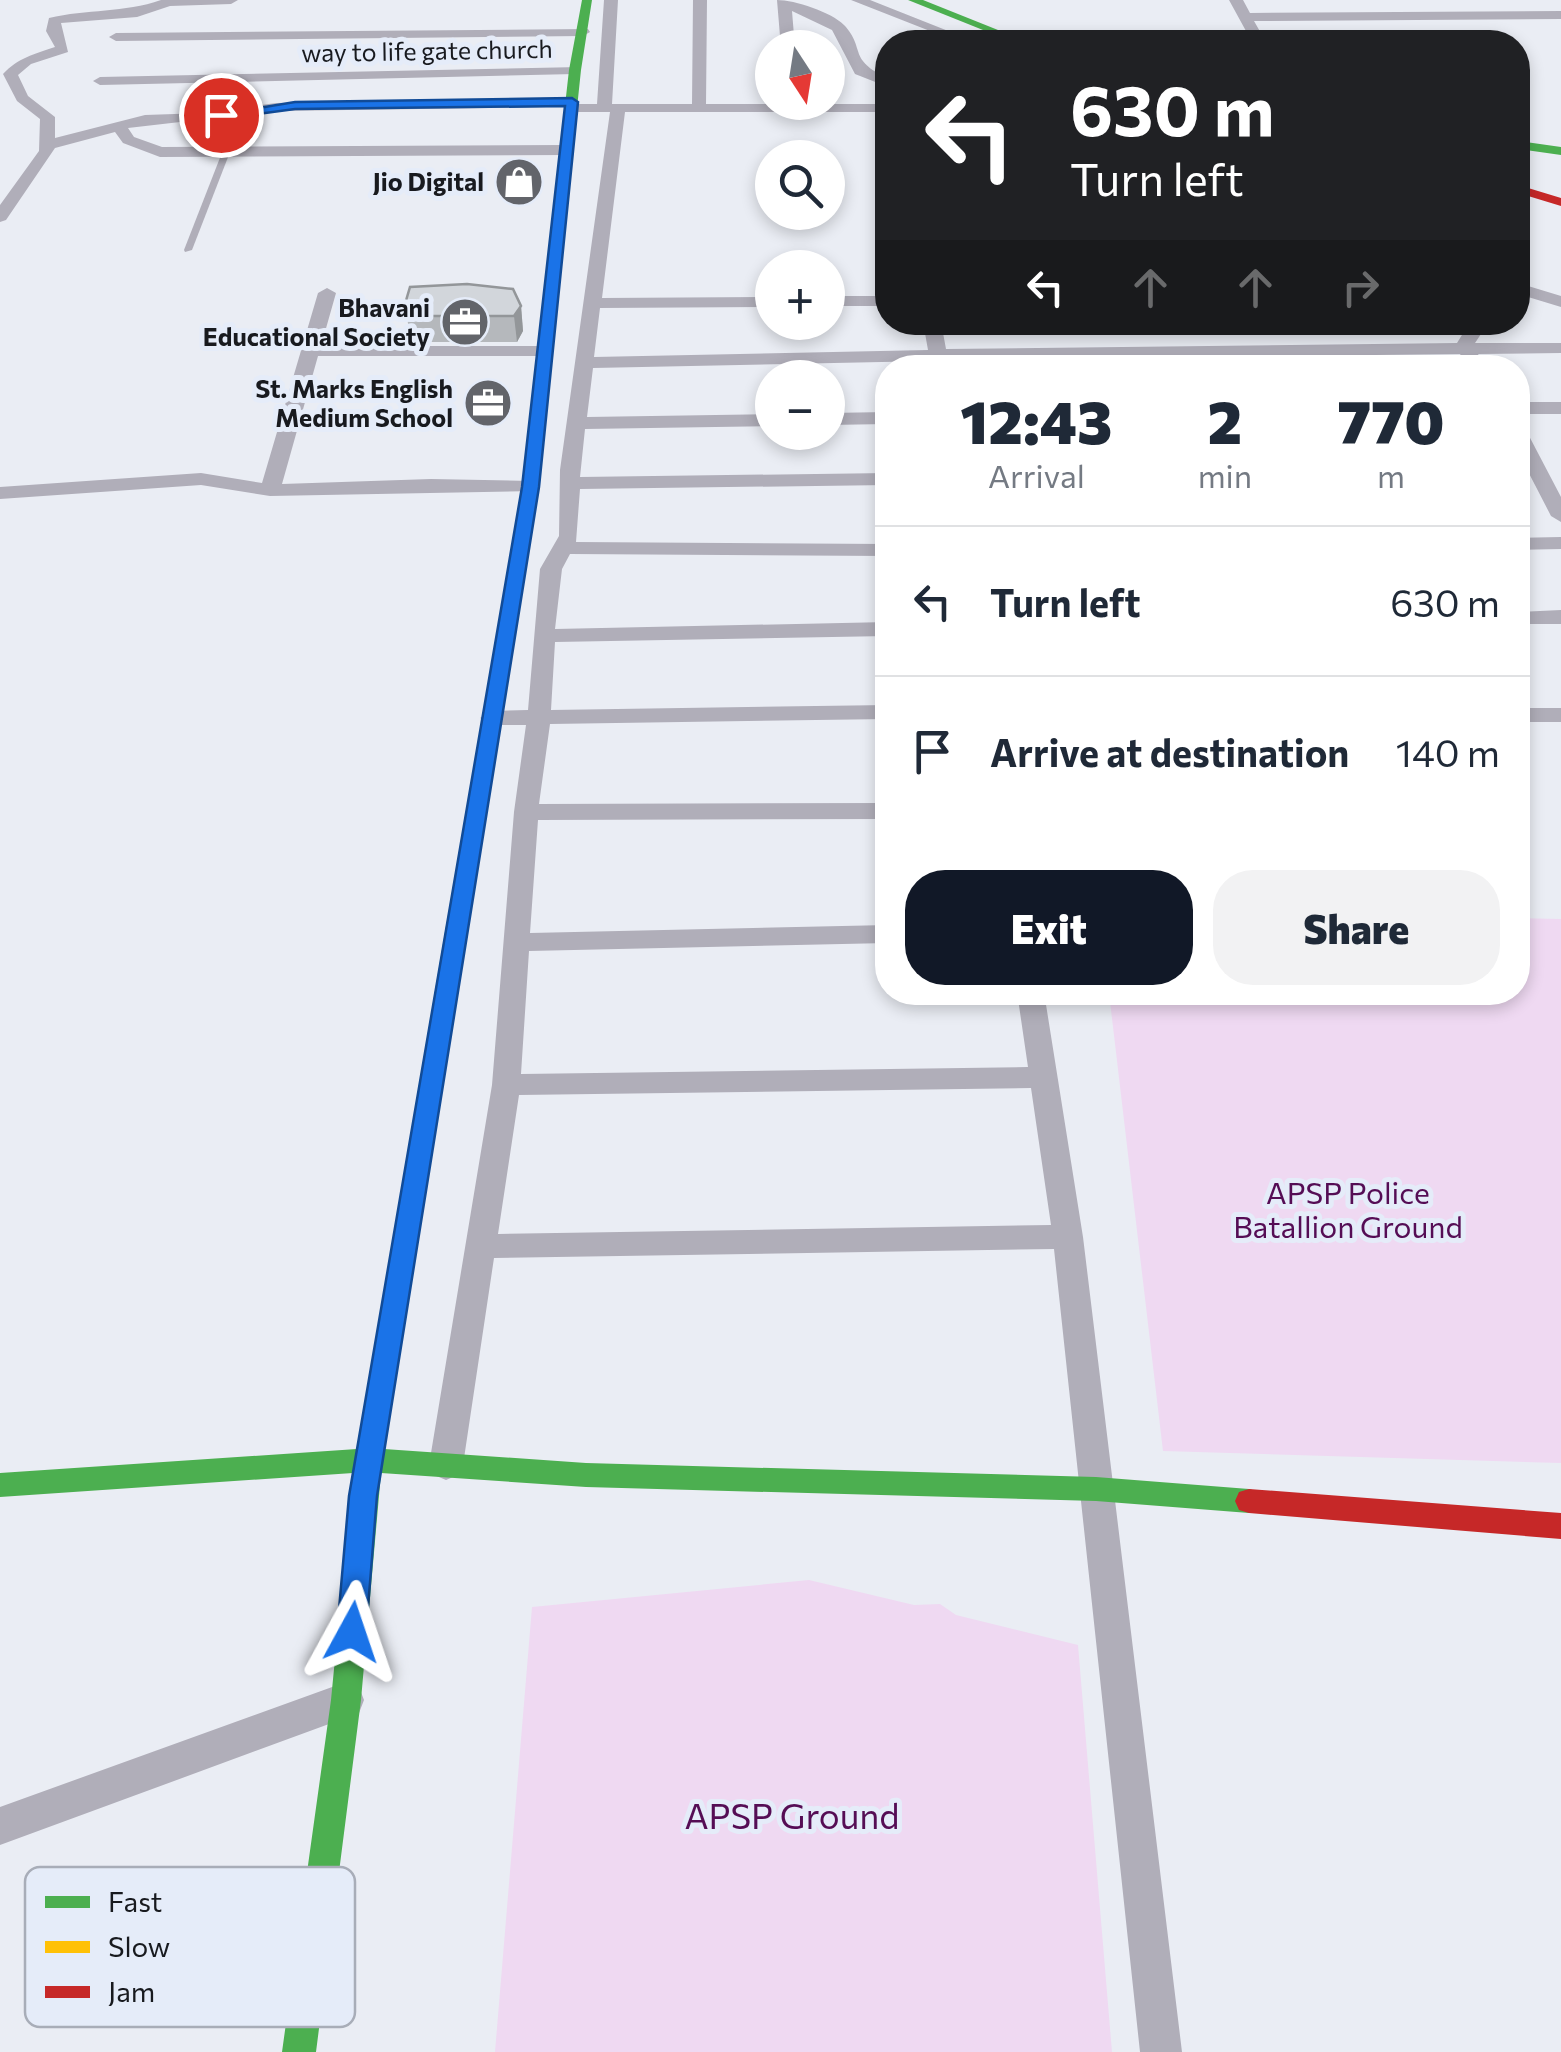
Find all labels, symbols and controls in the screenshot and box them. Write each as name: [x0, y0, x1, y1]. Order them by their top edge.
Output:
north arrow: [755, 30, 845, 120]
map controls: [755, 30, 845, 450]
street label: way to life gate church: [301, 33, 553, 67]
text: 630 m: [1070, 65, 1275, 150]
icon: left: [905, 70, 1035, 200]
pin: [179, 73, 264, 158]
icon: arrive: [194, 88, 249, 143]
button: search: [755, 140, 845, 230]
text: Turn left: [1070, 150, 1244, 205]
shop icon: Jio Digital: [493, 156, 545, 208]
place label: Jio Digital: [373, 166, 484, 196]
button: +: [755, 250, 845, 340]
icon: left: [1018, 260, 1073, 315]
icon: ahead: [1123, 260, 1178, 315]
icon: ahead: [1228, 260, 1283, 315]
icon: right: [1333, 260, 1388, 315]
place label: Bhavani Educational Society: [203, 292, 430, 351]
office icon: Bhavani Educational Society: [439, 296, 491, 348]
button: −: [755, 360, 845, 450]
place label: St. Marks English Medium School: [255, 373, 453, 432]
office icon: St. Marks English Medium School: [462, 377, 514, 429]
text: 12:43: [960, 383, 1112, 456]
text: 2: [1208, 383, 1242, 456]
text: 770: [1337, 383, 1445, 456]
text: Arrival: [988, 455, 1085, 495]
text: min: [1198, 455, 1252, 495]
text: m: [1377, 455, 1405, 495]
icon: left: [905, 574, 960, 629]
text: Turn left: [990, 578, 1141, 625]
text: 630 m: [1390, 578, 1500, 625]
icon: arrive: [905, 724, 960, 779]
text: Arrive at destination: [990, 728, 1349, 775]
text: 140 m: [1396, 728, 1500, 775]
button: Exit: [905, 870, 1193, 985]
button: Share: [1213, 870, 1500, 985]
park label: APSP Police Batallion Ground: [1233, 1173, 1463, 1244]
position arrow: [300, 1580, 404, 1684]
park label: APSP Ground: [684, 1793, 900, 1836]
legend: [25, 1867, 355, 2027]
text: Fast: [108, 1884, 162, 1918]
text: Slow: [108, 1929, 170, 1963]
text: Jam: [108, 1974, 155, 2008]

